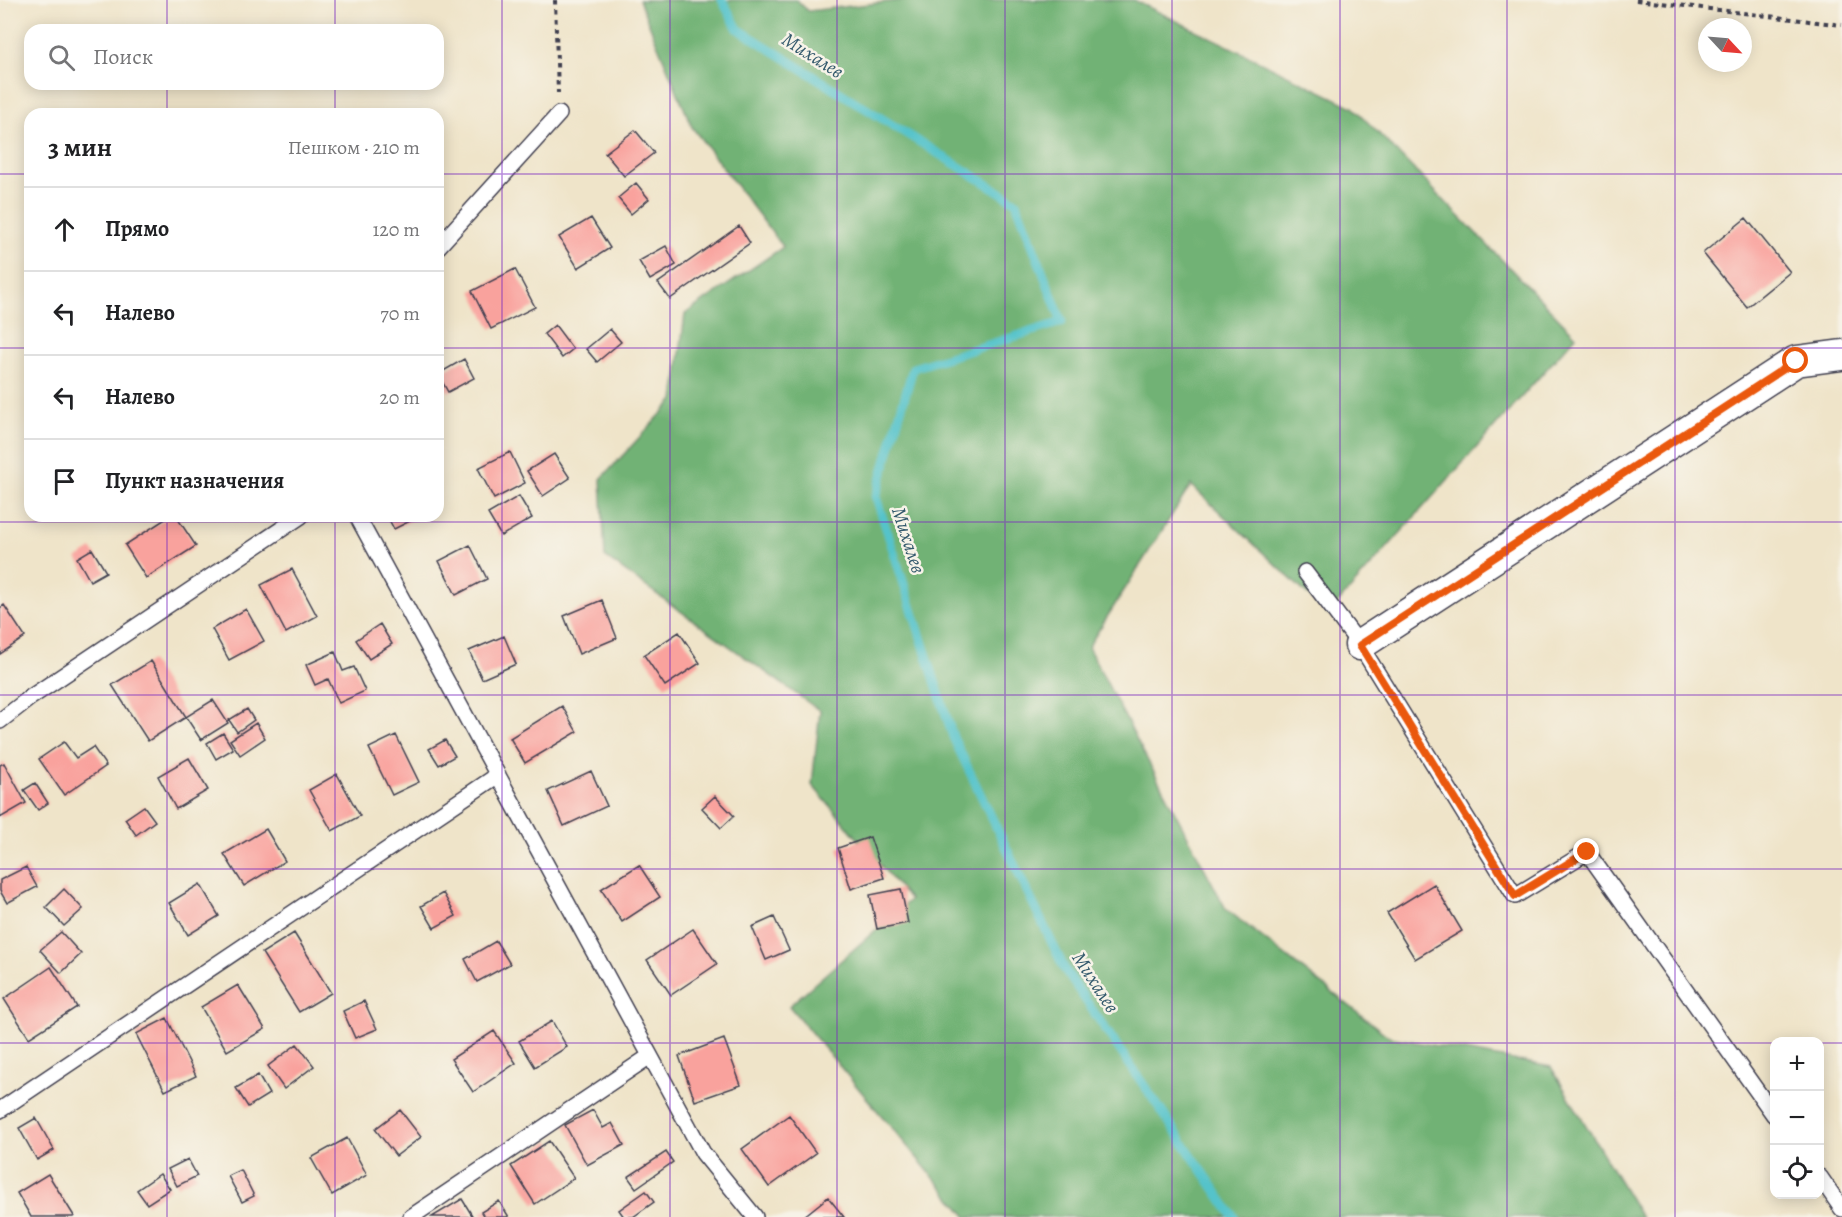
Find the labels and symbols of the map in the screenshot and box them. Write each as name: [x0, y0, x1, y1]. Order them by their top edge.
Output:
north arrow: [1698, 18, 1752, 72]
water label: Михалев: [777, 26, 849, 85]
route start: [1782, 347, 1808, 373]
water label: Михалев: [885, 504, 932, 577]
route end: [1573, 838, 1599, 864]
water label: Михалев: [1066, 946, 1126, 1018]

